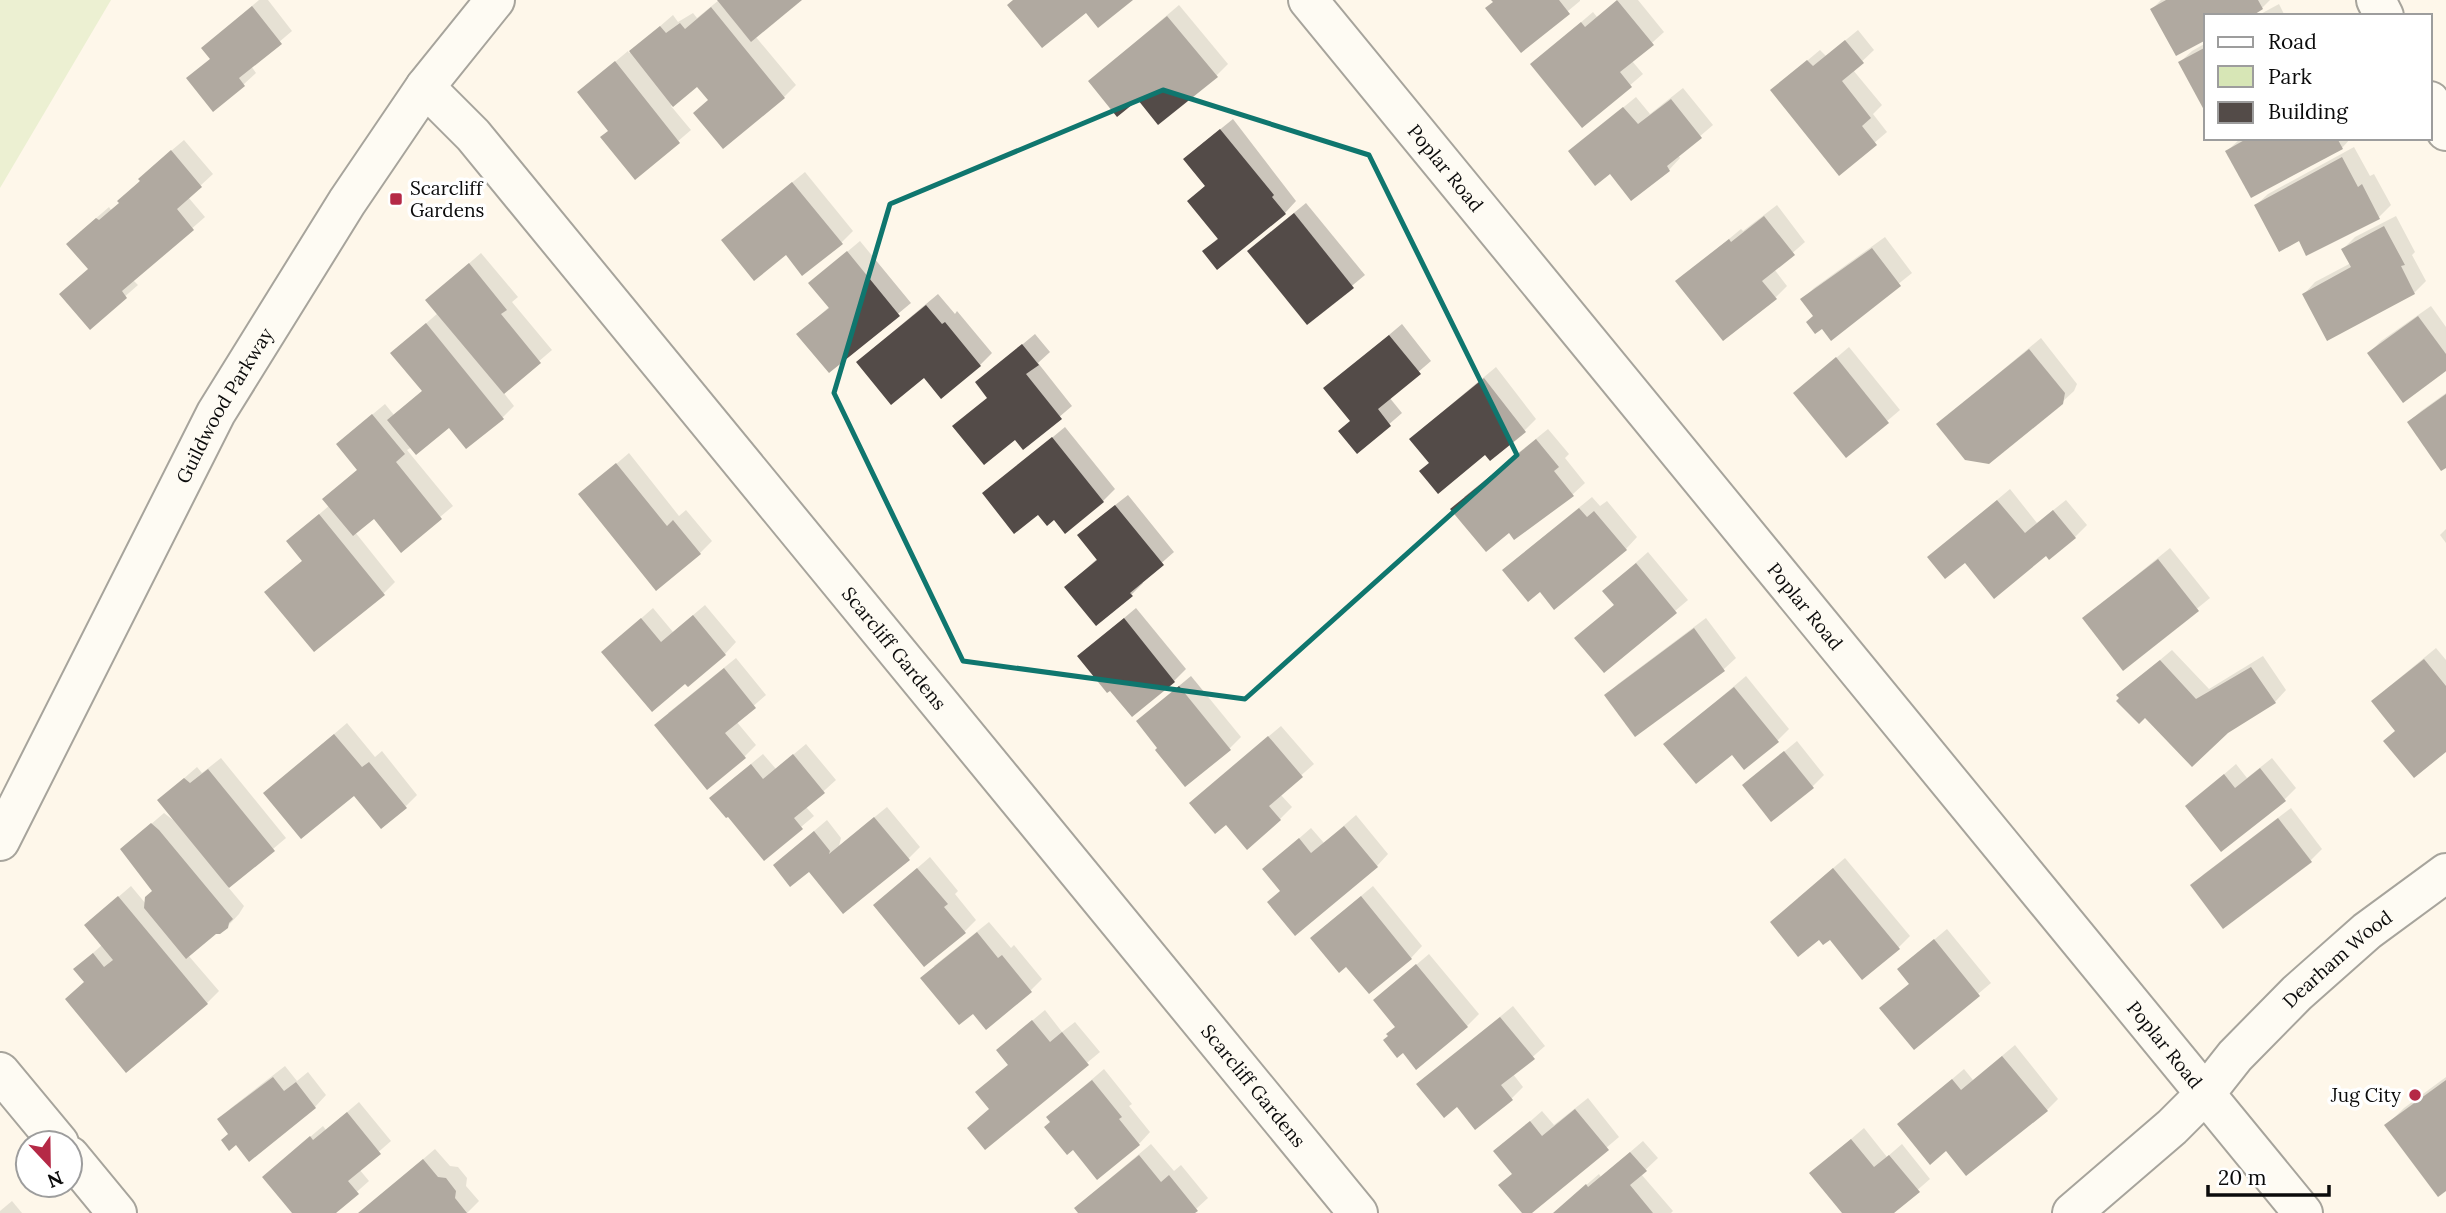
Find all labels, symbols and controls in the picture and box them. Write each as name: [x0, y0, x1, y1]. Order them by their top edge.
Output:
legend: [2204, 14, 2432, 140]
text: Road: [2268, 28, 2317, 55]
text: Park: [2268, 63, 2312, 90]
text: Building: [2268, 98, 2348, 125]
street label: Poplar Road: [1403, 119, 1489, 216]
place label: Scarcliff Gardens: [410, 176, 485, 222]
marker: Scarcliff Gardens: [388, 191, 404, 207]
street label: Guildwood Parkway: [171, 323, 278, 487]
street label: Poplar Road: [1762, 558, 1848, 655]
street label: Scarcliff Gardens: [837, 582, 952, 715]
street label: Dearham Wood: [2277, 905, 2397, 1013]
street label: Poplar Road: [2122, 996, 2208, 1093]
street label: Scarcliff Gardens: [1196, 1019, 1311, 1152]
place label: Jug City: [2330, 1083, 2401, 1107]
marker: Jug City: [2407, 1087, 2423, 1103]
north arrow: [14, 1129, 84, 1199]
scale bar: [2208, 1154, 2329, 1198]
text: 20 m: [2218, 1164, 2267, 1191]
text: N: [44, 1166, 67, 1194]

